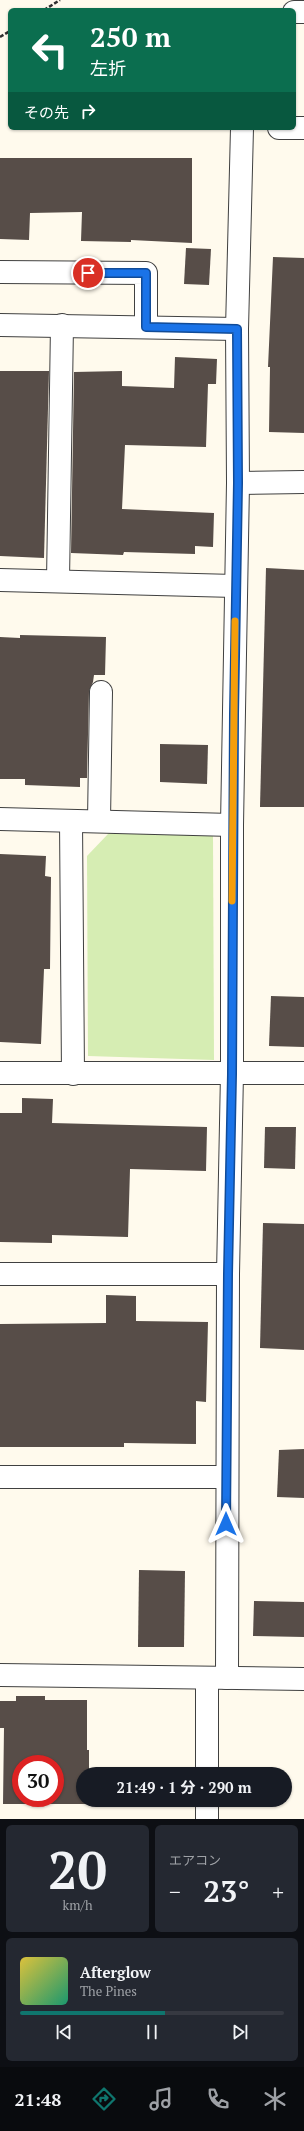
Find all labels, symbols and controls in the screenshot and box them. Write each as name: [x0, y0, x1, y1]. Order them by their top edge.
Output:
text: 250 m: [90, 18, 171, 55]
icon: left: [24, 24, 76, 76]
text: 左折: [90, 56, 126, 80]
icon: right: [77, 100, 99, 122]
text: その先: [24, 102, 69, 122]
pin: [71, 256, 105, 290]
icon: arrive: [77, 262, 99, 284]
position arrow: [205, 1503, 247, 1545]
speed limit sign: 30: [12, 1755, 64, 1807]
text: 21:49 · 1 分 · 290 m: [117, 1777, 252, 1797]
text: 20: [48, 1835, 107, 1904]
text: エアコン: [169, 1851, 221, 1869]
text: 23°: [203, 1871, 250, 1911]
text: −: [169, 1877, 181, 1906]
text: +: [272, 1877, 284, 1906]
text: km/h: [62, 1896, 93, 1914]
text: Afterglow: [80, 1962, 151, 1982]
text: The Pines: [80, 1982, 137, 2000]
icon: previous: [53, 2021, 75, 2043]
icon: pause: [141, 2021, 163, 2043]
icon: next: [229, 2021, 251, 2043]
icon: directions: [90, 2085, 118, 2113]
icon: music: [147, 2085, 175, 2113]
icon: phone: [204, 2085, 232, 2113]
icon: climate: [261, 2085, 289, 2113]
text: 21:48: [15, 2087, 61, 2111]

